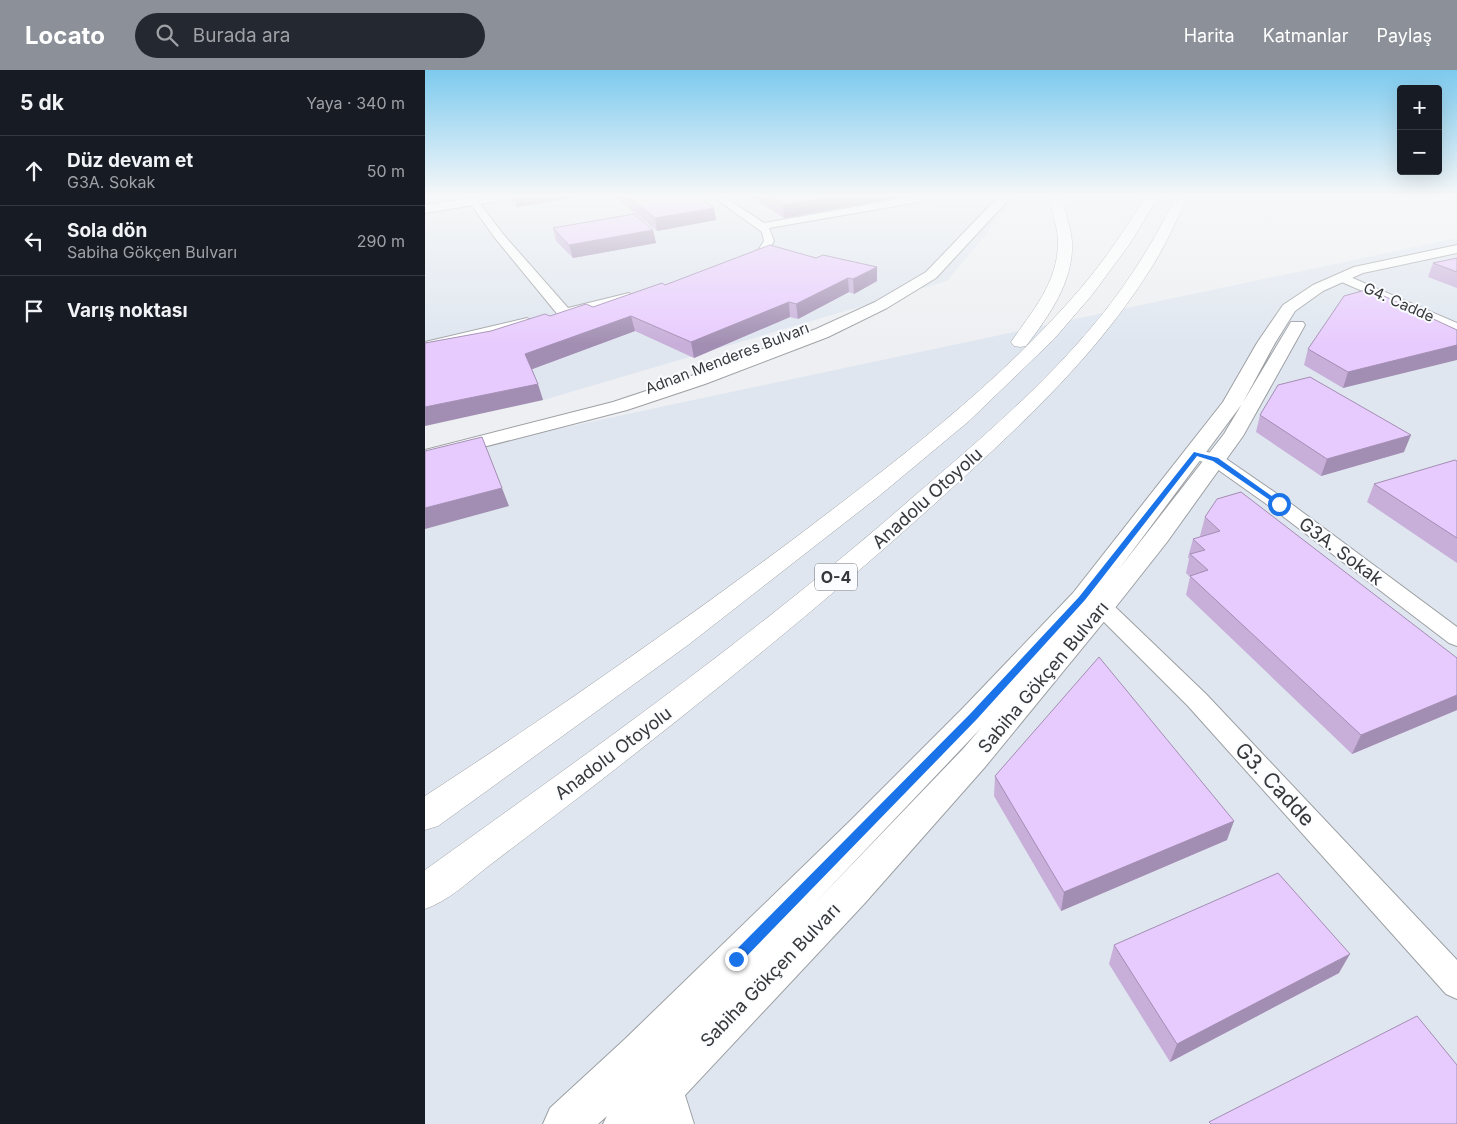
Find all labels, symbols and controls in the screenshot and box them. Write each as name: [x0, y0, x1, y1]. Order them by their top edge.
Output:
search box: [135, 13, 485, 58]
text: Locato: [25, 21, 105, 50]
icon: search: [153, 21, 181, 49]
text: Burada ara: [193, 24, 291, 47]
text: Harita: [1184, 25, 1235, 46]
text: Katmanlar: [1263, 25, 1348, 46]
text: Paylaş: [1376, 25, 1432, 46]
map controls: [1397, 85, 1442, 175]
button: +: [1397, 85, 1442, 130]
text: 5 dk: [20, 90, 64, 115]
text: Yaya · 340 m: [306, 93, 405, 113]
button: −: [1397, 130, 1442, 175]
text: Düz devam et: [67, 149, 193, 172]
icon: ahead: [20, 157, 48, 185]
text: 50 m: [367, 161, 405, 181]
text: G3A. Sokak: [67, 172, 155, 192]
text: Sola dön: [67, 219, 147, 242]
icon: left: [20, 227, 48, 255]
text: 290 m: [357, 231, 405, 251]
text: Sabiha Gökçen Bulvarı: [67, 242, 237, 262]
street label: G4. Cadde: [1361, 278, 1437, 326]
icon: arrive: [20, 297, 48, 325]
text: Varış noktası: [67, 299, 188, 322]
street label: Adnan Menderes Bulvarı: [642, 318, 812, 398]
street label: Anadolu Otoyolu: [868, 443, 986, 553]
route start: [1268, 493, 1291, 516]
street label: G3A. Sokak: [1295, 513, 1387, 589]
road number: O-4: [815, 564, 857, 590]
street label: Sabiha Gökçen Bulvarı: [973, 597, 1113, 757]
street label: Anadolu Otoyolu: [551, 702, 675, 804]
street label: G3. Cadde: [1230, 737, 1320, 831]
street label: Sabiha Gökçen Bulvarı: [696, 899, 844, 1051]
route end: [725, 948, 748, 971]

